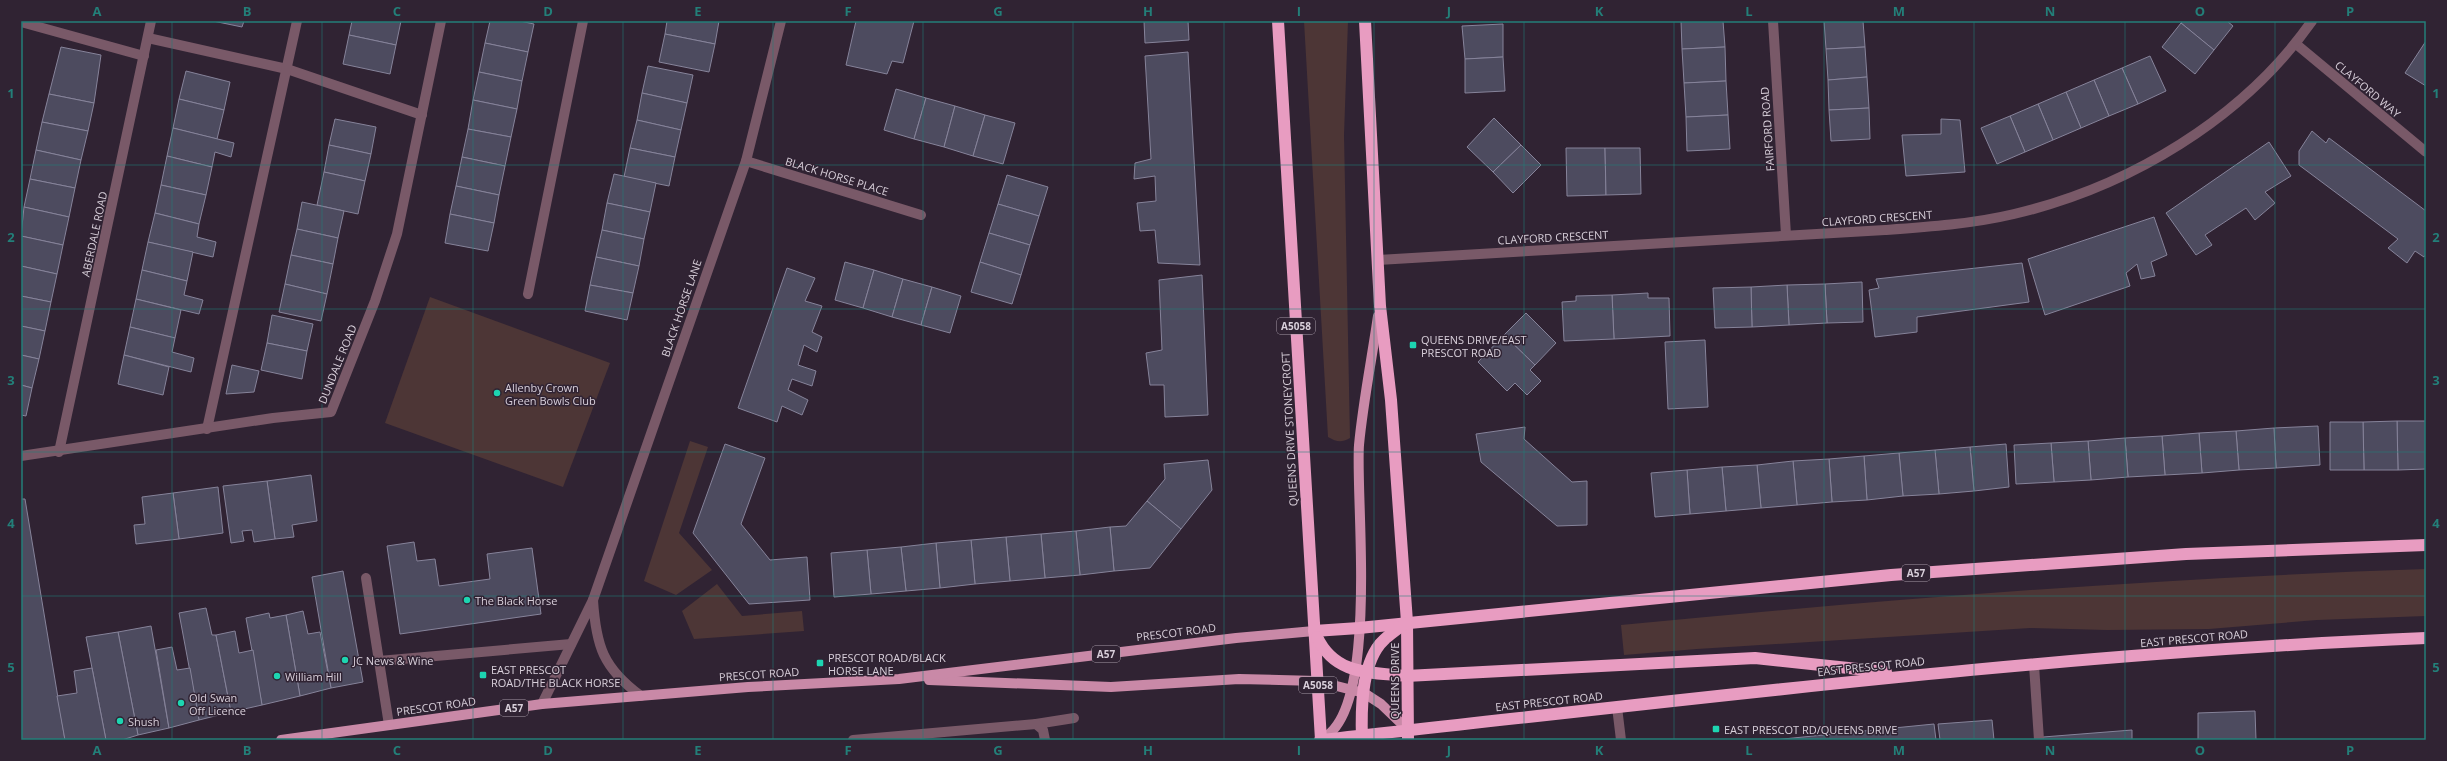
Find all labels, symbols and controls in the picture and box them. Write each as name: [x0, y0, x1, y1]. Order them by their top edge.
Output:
text: A: [93, 2, 102, 20]
text: B: [243, 2, 252, 20]
text: C: [393, 2, 401, 20]
text: D: [543, 2, 553, 20]
text: E: [694, 2, 702, 20]
text: F: [844, 2, 852, 20]
text: G: [993, 2, 1003, 20]
text: H: [1143, 2, 1153, 20]
text: I: [1297, 2, 1301, 20]
text: J: [1446, 2, 1451, 20]
text: K: [1595, 2, 1604, 20]
text: L: [1745, 2, 1753, 20]
text: M: [1893, 2, 1905, 20]
text: N: [2045, 2, 2055, 20]
text: O: [2195, 2, 2205, 20]
text: P: [2346, 2, 2354, 20]
street label: CLAYFORD WAY: [2332, 57, 2404, 121]
text: 1: [7, 84, 15, 102]
text: 1: [2432, 84, 2440, 102]
street label: FAIRFORD ROAD: [1757, 86, 1777, 172]
street label: BLACK HORSE PLACE: [784, 153, 890, 199]
street label: ABERDALE ROAD: [78, 190, 110, 278]
street label: CLAYFORD CRESCENT: [1821, 207, 1933, 229]
street label: CLAYFORD CRESCENT: [1497, 227, 1609, 247]
text: 2: [7, 228, 15, 246]
text: 2: [2432, 228, 2440, 246]
street label: BLACK HORSE LANE: [657, 257, 705, 359]
road number: A5058: [1277, 318, 1315, 334]
street label: DUNDALE ROAD: [314, 322, 360, 406]
place label: QUEENS DRIVE/EAST PRESCOT ROAD: [1421, 332, 1527, 360]
marker: QUEENS DRIVE/EAST PRESCOT ROAD: [1408, 340, 1418, 350]
street label: QUEENS DRIVE STONEYCROFT: [1277, 351, 1301, 507]
text: 3: [7, 371, 15, 389]
text: 3: [2432, 371, 2440, 389]
place label: Allenby Crown Green Bowls Club: [505, 380, 596, 408]
marker: Allenby Crown Green Bowls Club: [492, 388, 502, 398]
text: 4: [7, 514, 15, 532]
text: 4: [2432, 514, 2440, 532]
road number: A57: [1902, 565, 1930, 581]
place label: The Black Horse: [475, 593, 557, 608]
marker: The Black Horse: [462, 595, 472, 605]
street label: PRESCOT ROAD: [1135, 620, 1217, 644]
street label: EAST PRESCOT ROAD: [2139, 626, 2249, 650]
street label: QUEENS DRIVE: [1387, 643, 1402, 719]
road number: A57: [1092, 646, 1120, 662]
place label: PRESCOT ROAD/BLACK HORSE LANE: [828, 650, 946, 678]
place label: JC News & Wine: [352, 653, 434, 668]
street label: EAST PRESCOT ROAD: [1816, 653, 1926, 679]
marker: JC News & Wine: [340, 655, 350, 665]
text: 5: [7, 658, 15, 676]
marker: PRESCOT ROAD/BLACK HORSE LANE: [815, 658, 825, 668]
text: 5: [2432, 658, 2440, 676]
place label: EAST PRESCOT ROAD/THE BLACK HORSE: [491, 662, 620, 690]
street label: PRESCOT ROAD: [718, 664, 800, 684]
place label: William Hill: [285, 669, 342, 684]
marker: EAST PRESCOT ROAD/THE BLACK HORSE: [478, 670, 488, 680]
marker: William Hill: [272, 671, 282, 681]
road number: A5058: [1299, 677, 1337, 693]
street label: EAST PRESCOT ROAD: [1494, 688, 1604, 714]
place label: Old Swan Off Licence: [189, 690, 246, 718]
street label: PRESCOT ROAD: [395, 693, 477, 719]
marker: Old Swan Off Licence: [176, 698, 186, 708]
road number: A57: [500, 700, 528, 716]
place label: Shush: [128, 714, 160, 729]
marker: Shush: [115, 716, 125, 726]
place label: EAST PRESCOT RD/QUEENS DRIVE: [1724, 722, 1897, 737]
marker: EAST PRESCOT RD/QUEENS DRIVE: [1711, 724, 1721, 734]
text: A: [93, 741, 102, 759]
text: B: [243, 741, 252, 759]
text: C: [393, 741, 401, 759]
text: D: [543, 741, 553, 759]
text: E: [694, 741, 702, 759]
text: F: [844, 741, 852, 759]
text: G: [993, 741, 1003, 759]
text: H: [1143, 741, 1153, 759]
text: I: [1297, 741, 1301, 759]
text: J: [1446, 741, 1451, 759]
text: K: [1595, 741, 1604, 759]
text: L: [1745, 741, 1753, 759]
text: M: [1893, 741, 1905, 759]
text: N: [2045, 741, 2055, 759]
text: O: [2195, 741, 2205, 759]
text: P: [2346, 741, 2354, 759]

